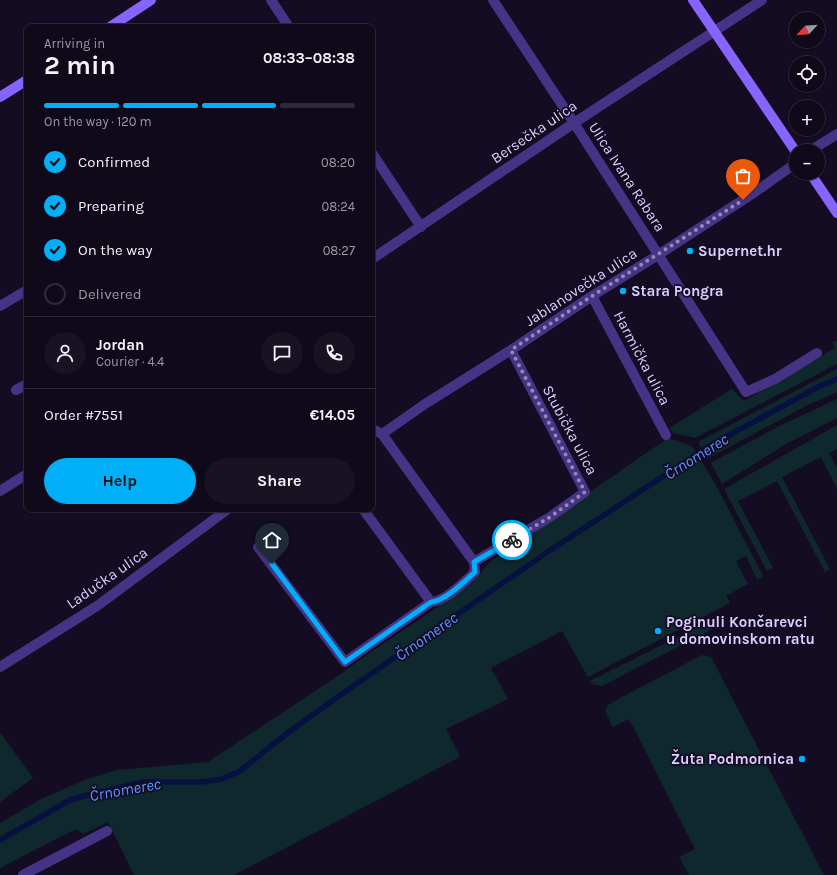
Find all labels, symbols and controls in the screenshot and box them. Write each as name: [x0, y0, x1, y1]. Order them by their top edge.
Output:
north arrow: [789, 12, 825, 48]
map controls: [789, 12, 825, 180]
text: Arriving in: [44, 36, 105, 51]
text: 08:33–08:38: [263, 49, 355, 67]
text: 2 min: [44, 50, 116, 81]
button: locate: [789, 56, 825, 92]
street label: Bersečka ulica: [488, 97, 580, 167]
button: +: [789, 100, 825, 136]
text: On the way · 120 m: [44, 114, 152, 129]
street label: Ulica Ivana Rabara: [585, 119, 669, 235]
button: −: [789, 144, 825, 180]
icon: check: [44, 151, 66, 173]
text: Confirmed: [78, 153, 150, 171]
text: 08:20: [321, 155, 355, 170]
pin: [726, 159, 760, 200]
icon: bag: [732, 165, 754, 187]
icon: check: [44, 195, 66, 217]
text: Preparing: [78, 197, 144, 215]
text: 08:24: [322, 199, 355, 214]
icon: check: [44, 239, 66, 261]
text: On the way: [78, 241, 152, 259]
place label: Supernet.hr: [698, 242, 782, 260]
text: 08:27: [323, 243, 355, 258]
street label: Jablanovečka ulica: [522, 244, 640, 330]
marker: Supernet.hr: [685, 246, 695, 256]
place label: Stara Pongra: [631, 282, 724, 300]
text: Delivered: [78, 285, 142, 303]
marker: Stara Pongra: [618, 286, 628, 296]
street label: Harmička ulica: [610, 308, 674, 408]
button: person: [44, 332, 86, 374]
button: chat: [261, 332, 303, 374]
button: phone: [313, 332, 355, 374]
text: Jordan: [96, 336, 144, 354]
text: Courier · 4.4: [96, 354, 164, 369]
street label: Stubička ulica: [539, 382, 601, 478]
text: Order #7551: [44, 406, 123, 424]
text: €14.05: [310, 406, 355, 424]
water label: Črnomerec: [661, 429, 732, 484]
button: Help: [44, 458, 196, 504]
button: Share: [204, 458, 355, 504]
courier: [492, 520, 532, 560]
pin: [255, 523, 289, 564]
icon: home: [261, 529, 283, 551]
icon: bike: [501, 529, 523, 551]
street label: Ladučka ulica: [63, 543, 151, 613]
water label: Črnomerec: [391, 608, 462, 665]
place label: Poginuli Končarevci u domovinskom ratu: [666, 613, 815, 648]
marker: Poginuli Končarevci u domovinskom ratu: [653, 626, 663, 636]
place label: Žuta Podmornica: [671, 748, 794, 768]
marker: Žuta Podmornica: [797, 754, 807, 764]
water label: Črnomerec: [88, 774, 163, 805]

